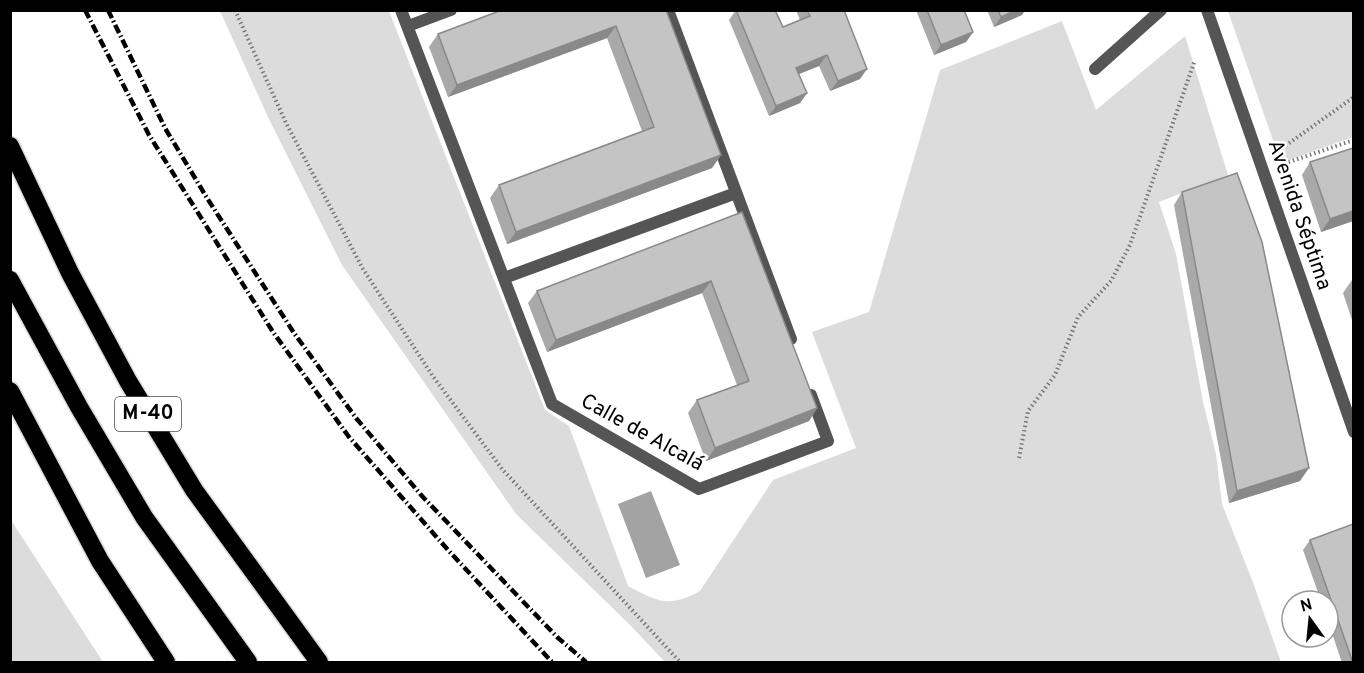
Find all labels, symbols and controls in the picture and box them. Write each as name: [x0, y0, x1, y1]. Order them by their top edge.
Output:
street label: Avenida Séptima: [1261, 136, 1337, 294]
street label: Calle de Alcalá: [576, 388, 708, 478]
road number: M-40: [115, 397, 181, 431]
north arrow: [1280, 589, 1340, 649]
text: N: [1298, 595, 1315, 618]

